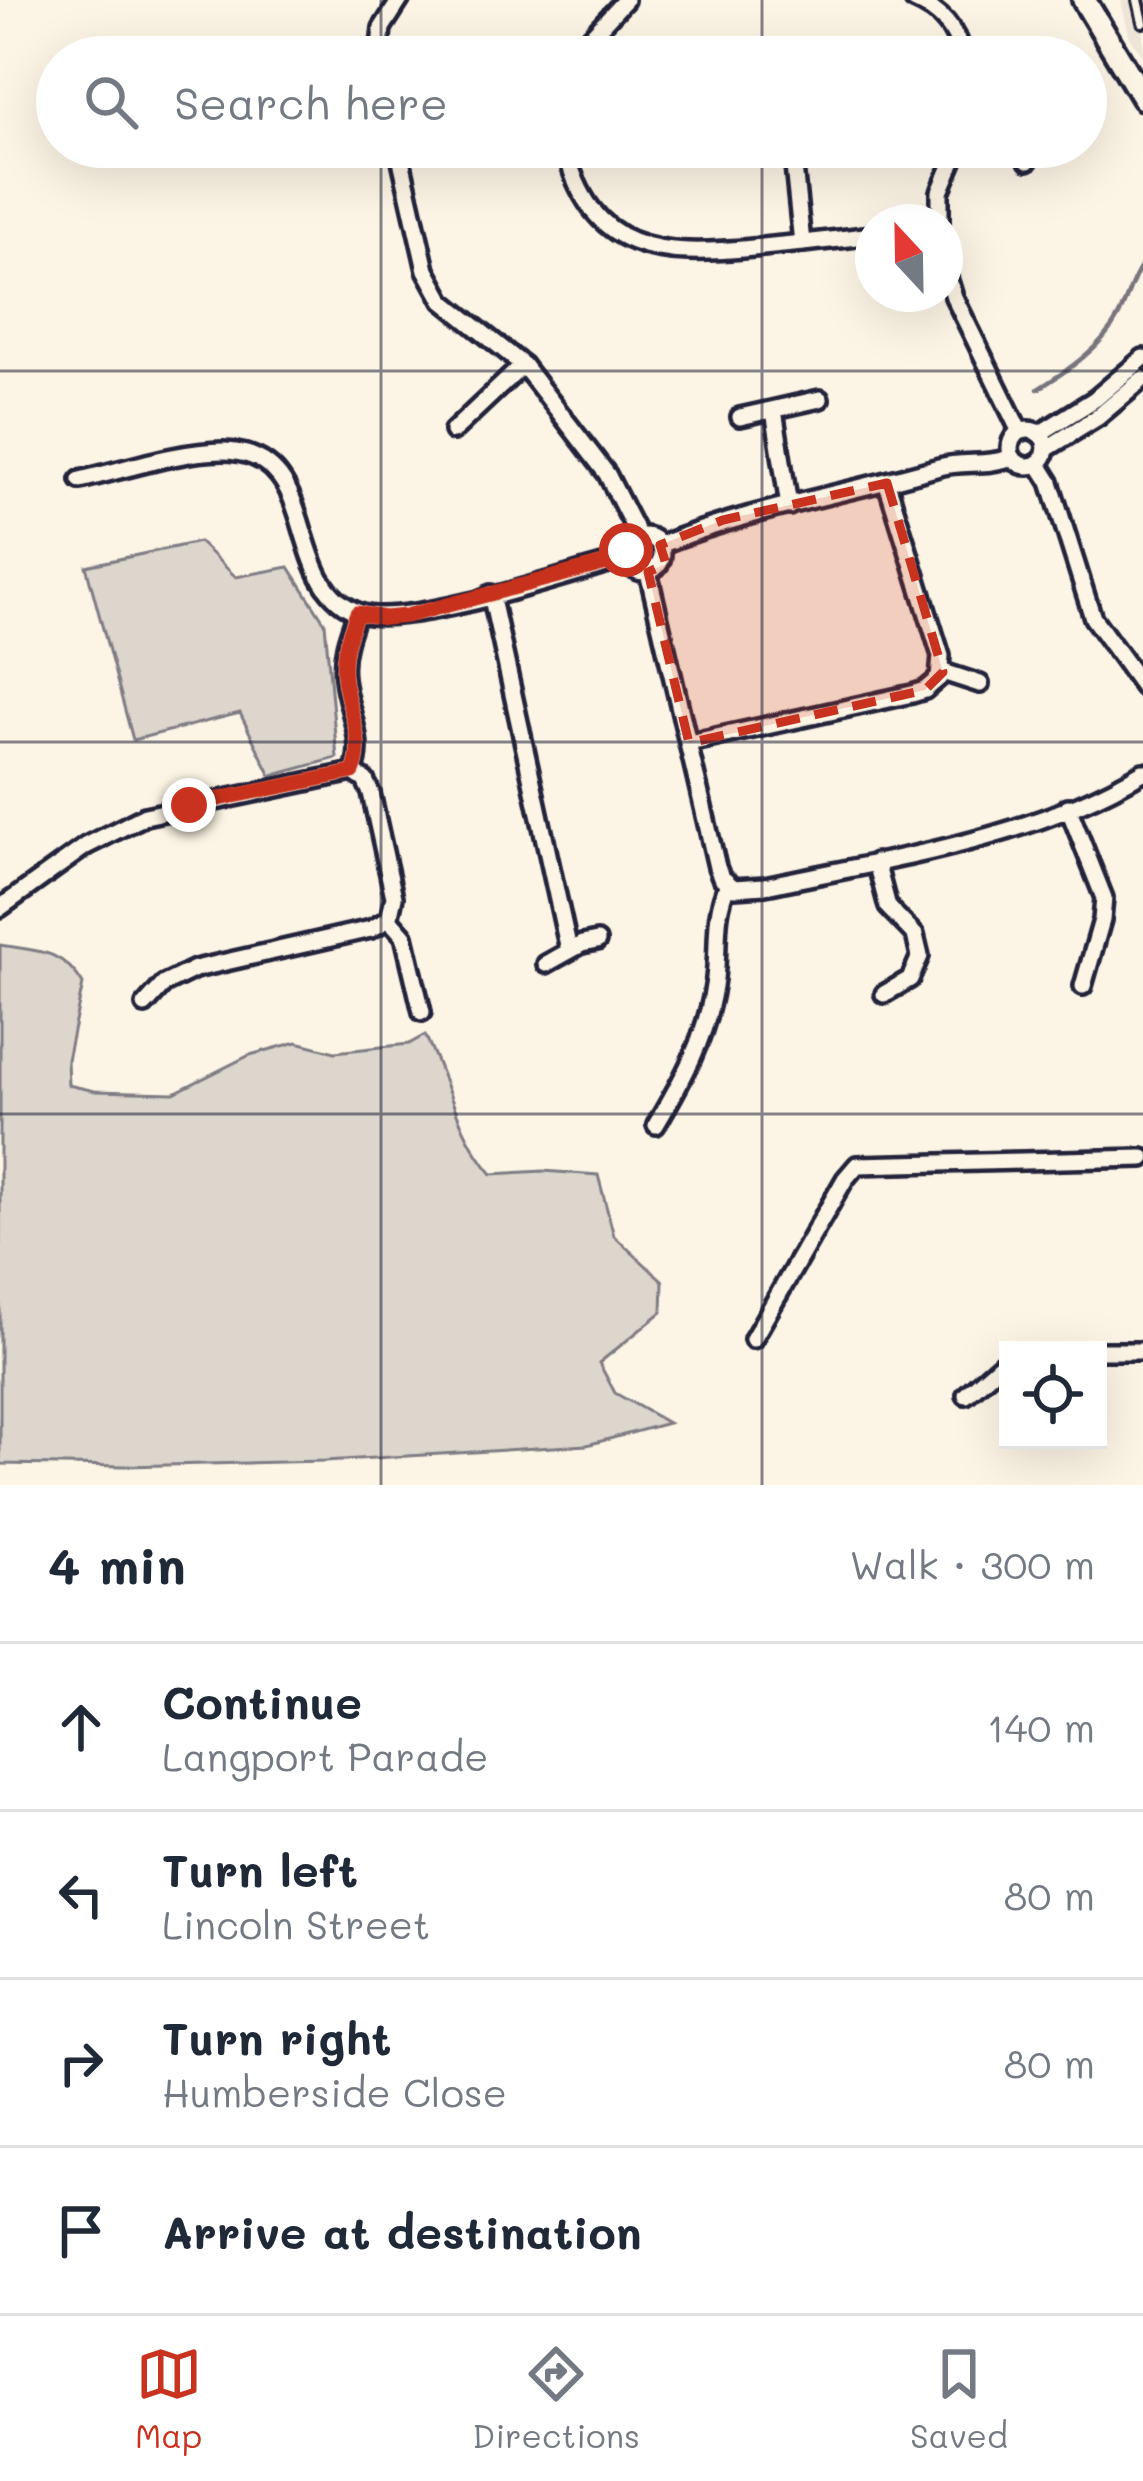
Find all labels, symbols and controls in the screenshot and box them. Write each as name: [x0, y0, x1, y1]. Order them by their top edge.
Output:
search box: [36, 36, 1107, 168]
icon: search: [78, 69, 144, 135]
text: Search here: [174, 73, 448, 131]
north arrow: [855, 204, 963, 312]
route start: [599, 523, 653, 577]
route end: [162, 778, 216, 832]
map controls: [999, 1341, 1107, 1449]
button: locate: [999, 1341, 1107, 1449]
text: 4 min: [48, 1530, 186, 1597]
text: Walk · 300 m: [849, 1538, 1095, 1589]
text: Continue: [162, 1672, 362, 1730]
icon: ahead: [48, 1694, 114, 1760]
text: 140 m: [987, 1701, 1095, 1752]
text: Langport Parade: [162, 1730, 488, 1781]
text: Turn left: [162, 1840, 358, 1898]
icon: left: [48, 1862, 114, 1928]
text: 80 m: [1004, 1869, 1095, 1920]
text: Lincoln Street: [162, 1898, 430, 1949]
text: Turn right: [162, 2008, 391, 2066]
icon: right: [48, 2030, 114, 2096]
text: 80 m: [1004, 2037, 1095, 2088]
text: Humberside Close: [162, 2066, 507, 2117]
icon: arrive: [48, 2198, 114, 2264]
text: Arrive at destination: [162, 2202, 642, 2260]
tab: Map: [135, 2341, 202, 2456]
tab: Directions: [472, 2341, 640, 2456]
tab: Saved: [910, 2341, 1008, 2456]

